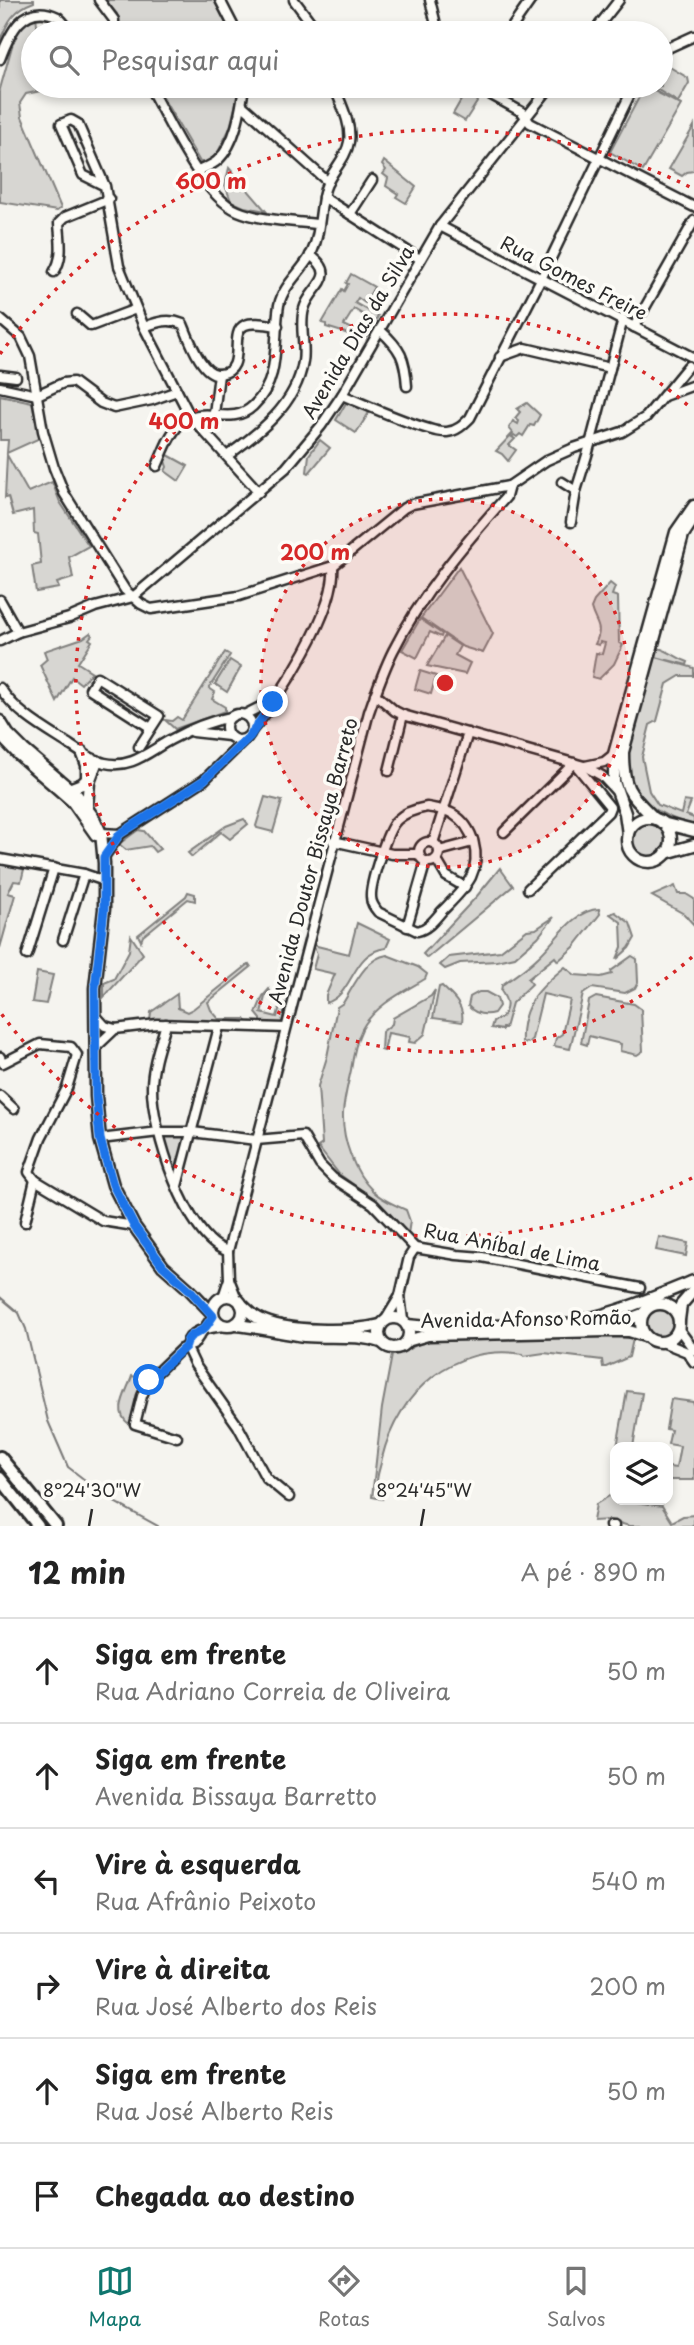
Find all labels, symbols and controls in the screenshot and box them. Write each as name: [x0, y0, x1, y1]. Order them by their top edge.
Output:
search box: [21, 21, 673, 98]
text: Pesquisar aqui: [101, 40, 279, 79]
icon: search: [45, 41, 83, 79]
text: 600 m: [175, 164, 247, 196]
street label: Rua Gomes Freire: [496, 228, 653, 326]
street label: Avenida Dias da Silva: [294, 239, 420, 424]
text: 400 m: [149, 404, 219, 436]
text: 200 m: [280, 535, 350, 567]
centre of rings: [433, 671, 457, 695]
route end: [257, 686, 288, 717]
street label: Avenida Doutor Bissaya Barreto: [260, 714, 364, 1007]
street label: Rua Aníbal de Lima: [422, 1215, 603, 1277]
street label: Avenida Afonso Romão: [420, 1302, 632, 1334]
route start: [133, 1364, 164, 1395]
map controls: [610, 1442, 673, 1505]
button: layers: [610, 1442, 673, 1505]
text: 8°24'30"W: [43, 1476, 141, 1503]
text: 8°24'45"W: [376, 1476, 472, 1503]
text: 12 min: [28, 1549, 126, 1594]
text: A pé · 890 m: [521, 1554, 666, 1589]
text: Siga em frente: [95, 1634, 286, 1673]
icon: ahead: [28, 1652, 66, 1690]
text: 50 m: [606, 1653, 666, 1688]
text: Rua Adriano Correia de Oliveira: [95, 1673, 450, 1708]
text: Siga em frente: [95, 1739, 286, 1778]
icon: ahead: [28, 1757, 66, 1795]
text: 50 m: [606, 1758, 666, 1793]
text: Avenida Bissaya Barretto: [95, 1778, 377, 1813]
text: Vire à esquerda: [95, 1844, 301, 1883]
icon: left: [28, 1862, 66, 1900]
text: 540 m: [590, 1863, 666, 1898]
text: Rua Afrânio Peixoto: [95, 1883, 316, 1918]
text: Vire à direita: [95, 1949, 270, 1988]
icon: right: [28, 1967, 66, 2005]
text: 200 m: [589, 1968, 666, 2003]
text: Rua José Alberto dos Reis: [95, 1988, 377, 2023]
text: Siga em frente: [95, 2054, 286, 2093]
icon: ahead: [28, 2072, 66, 2110]
text: 50 m: [606, 2073, 666, 2108]
text: Rua José Alberto Reis: [95, 2093, 333, 2128]
text: Chegada ao destino: [95, 2176, 354, 2215]
icon: arrive: [28, 2177, 66, 2215]
tab: Mapa: [89, 2262, 141, 2332]
tab: Rotas: [318, 2262, 370, 2332]
tab: Salvos: [547, 2262, 605, 2332]

